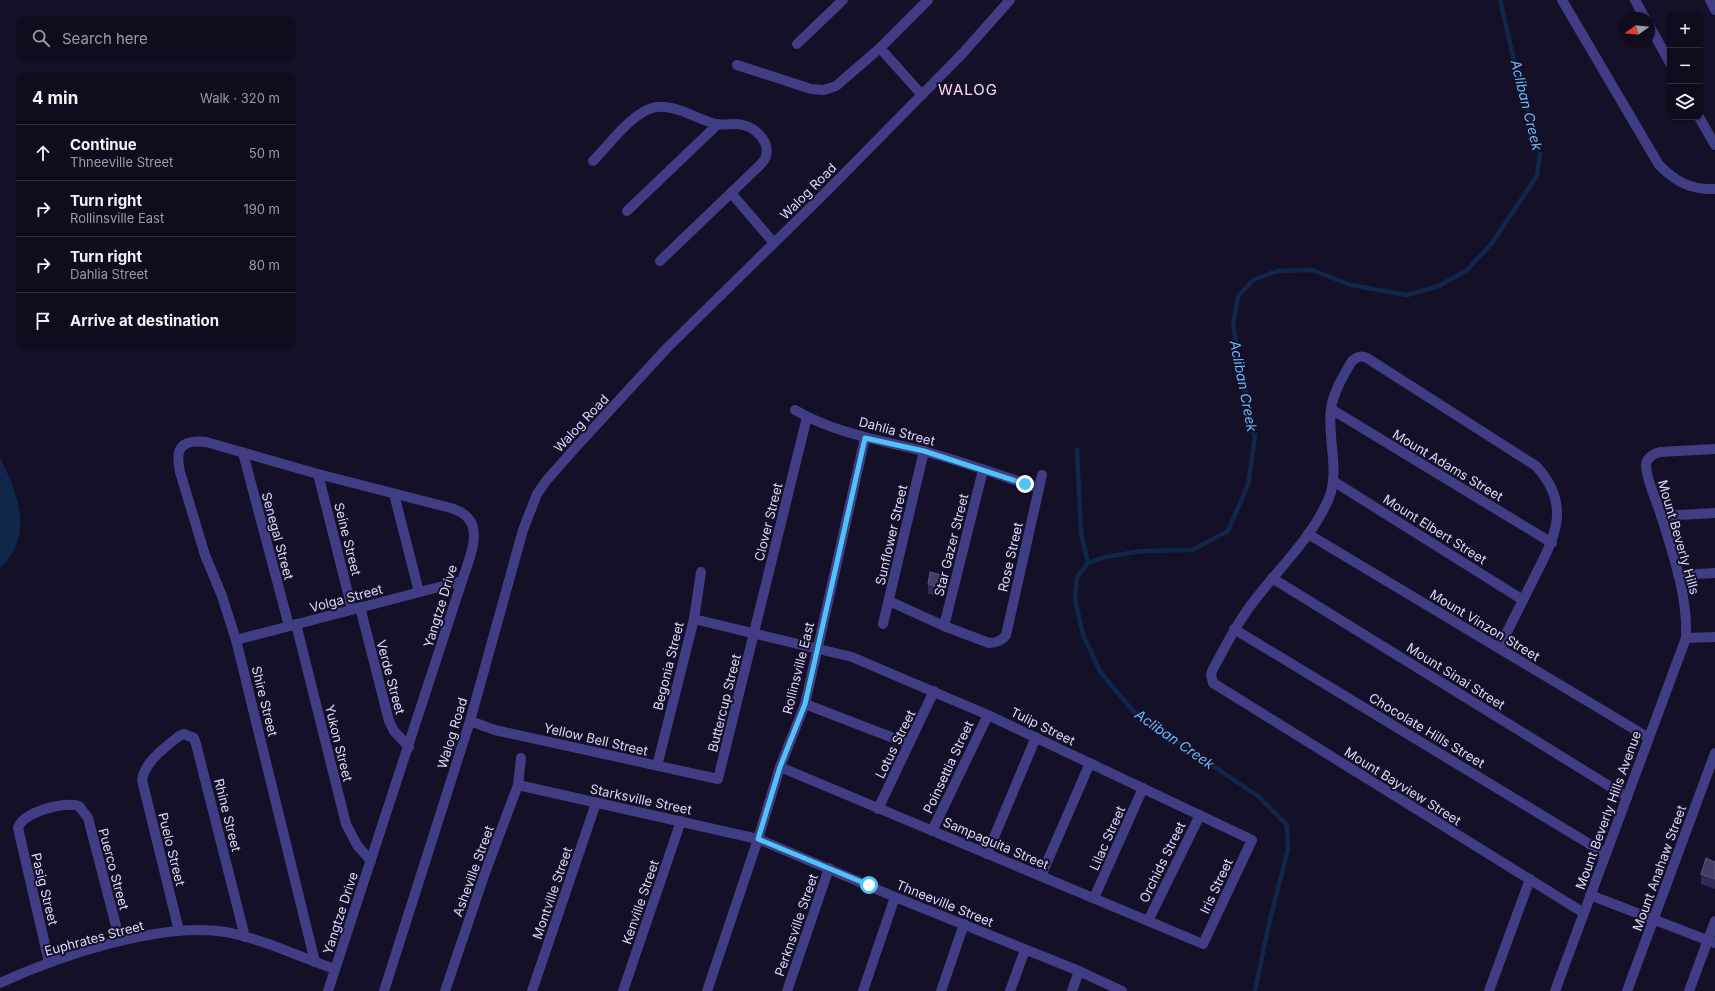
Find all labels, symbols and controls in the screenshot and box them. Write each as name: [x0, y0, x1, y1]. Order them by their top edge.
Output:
north arrow: [1619, 12, 1655, 48]
map controls: [1667, 12, 1703, 120]
button: +: [1667, 12, 1703, 48]
search box: [16, 16, 296, 60]
icon: search: [30, 27, 52, 49]
text: Search here: [62, 29, 148, 48]
button: −: [1667, 48, 1703, 84]
water label: Acliban Creek: [1507, 57, 1547, 152]
district label: WALOG: [938, 80, 998, 99]
button: layers: [1667, 84, 1703, 120]
text: 4 min: [32, 88, 78, 108]
text: Walk · 320 m: [200, 90, 280, 106]
text: Continue: [70, 135, 137, 154]
icon: ahead: [32, 142, 54, 164]
text: 50 m: [249, 145, 280, 161]
text: Thneeville Street: [70, 154, 173, 170]
street label: Walog Road: [776, 159, 840, 223]
text: Turn right: [70, 191, 142, 210]
icon: right: [32, 198, 54, 220]
text: 190 m: [243, 201, 280, 217]
text: Rollinsville East: [70, 210, 164, 226]
text: Turn right: [70, 247, 142, 266]
icon: right: [32, 254, 54, 276]
text: 80 m: [249, 257, 280, 273]
text: Dahlia Street: [70, 266, 148, 282]
icon: arrive: [32, 310, 54, 332]
text: Arrive at destination: [70, 311, 219, 330]
water label: Acliban Creek: [1227, 338, 1261, 434]
street label: Walog Road: [550, 391, 612, 455]
street label: Dahlia Street: [857, 413, 937, 449]
street label: Mount Adams Street: [1390, 426, 1506, 504]
route end: [1016, 475, 1034, 493]
street label: Mount Beverly Hills: [1655, 478, 1703, 596]
street label: Clover Street: [751, 481, 785, 563]
street label: Sunflower Street: [872, 483, 910, 587]
street label: Senegal Street: [259, 490, 297, 582]
street label: Mount Elbert Street: [1380, 491, 1490, 567]
street label: Star Gazer Street: [930, 492, 972, 598]
street label: Seine Street: [331, 501, 365, 577]
street label: Rose Street: [994, 521, 1026, 593]
street label: Yangtze Drive: [420, 563, 460, 649]
street label: Volga Street: [308, 581, 384, 615]
street label: Mount Vinzon Street: [1427, 586, 1543, 664]
street label: Begonia Street: [649, 620, 687, 712]
street label: Rollinsville East: [779, 620, 817, 716]
street label: Verde Street: [373, 638, 409, 716]
street label: Mount Sinai Street: [1404, 639, 1508, 713]
street label: Buttercup Street: [704, 653, 744, 753]
street label: Shire Street: [249, 664, 281, 738]
street label: Chocolate Hills Street: [1366, 689, 1488, 771]
street label: Walog Road: [434, 696, 470, 770]
street label: Yukon Street: [322, 703, 356, 783]
street label: Tulip Street: [1008, 704, 1078, 748]
water label: Acliban Creek: [1131, 705, 1218, 773]
street label: Lotus Street: [872, 707, 918, 781]
street label: Poinsettia Street: [920, 718, 976, 816]
street label: Yellow Bell Street: [542, 719, 650, 759]
street label: Mount Beverly Hills Avenue: [1572, 728, 1644, 892]
street label: Mount Bayview Street: [1342, 744, 1464, 828]
street label: Rhine Street: [211, 777, 245, 853]
street label: Starksville Street: [589, 780, 693, 818]
street label: Lilac Street: [1086, 803, 1128, 873]
street label: Mount Anahaw Street: [1629, 803, 1689, 933]
street label: Puelo Street: [155, 811, 189, 887]
street label: Sampaguita Street: [941, 814, 1051, 872]
street label: Orchids Street: [1136, 819, 1188, 905]
street label: Asheville Street: [449, 823, 497, 919]
street label: Puerco Street: [95, 826, 133, 912]
street label: Montville Street: [529, 845, 575, 941]
street label: Pasig Street: [28, 851, 62, 927]
street label: Iris Street: [1196, 856, 1236, 916]
street label: Kenville Street: [618, 858, 662, 946]
street label: Yangtze Drive: [319, 870, 361, 956]
street label: Perknsville Street: [771, 872, 821, 978]
route start: [860, 876, 878, 894]
street label: Thneeville Street: [894, 876, 996, 930]
street label: Euphrates Street: [43, 917, 145, 959]

